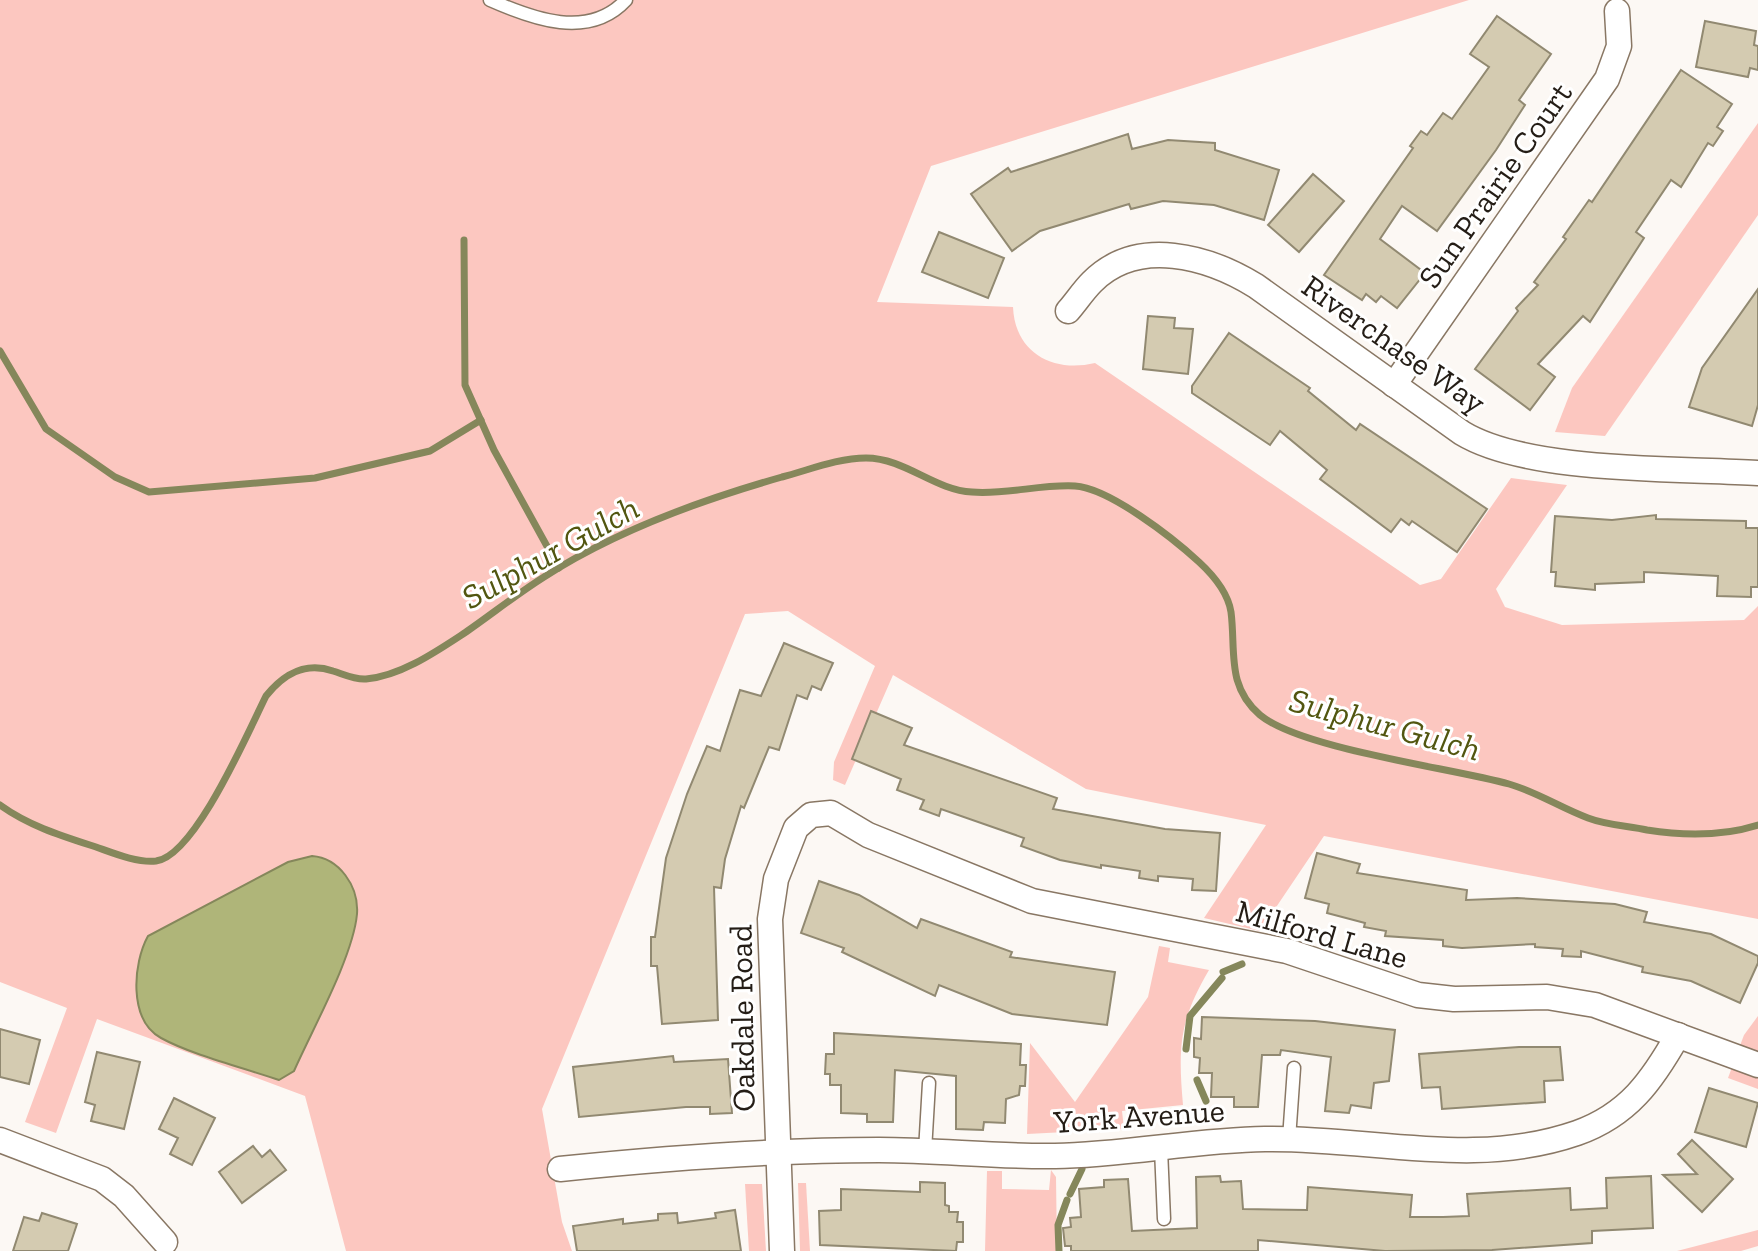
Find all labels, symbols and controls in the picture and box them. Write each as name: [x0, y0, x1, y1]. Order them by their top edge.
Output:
street label: Sun Prairie Court: [1410, 75, 1580, 295]
street label: Riverchase Way: [1295, 267, 1494, 422]
water label: Sulphur Gulch: [455, 487, 646, 618]
water label: Sulphur Gulch: [1285, 679, 1485, 770]
street label: Milford Lane: [1232, 891, 1412, 977]
street label: Oakdale Road: [721, 924, 763, 1112]
street label: York Avenue: [1051, 1091, 1226, 1141]

